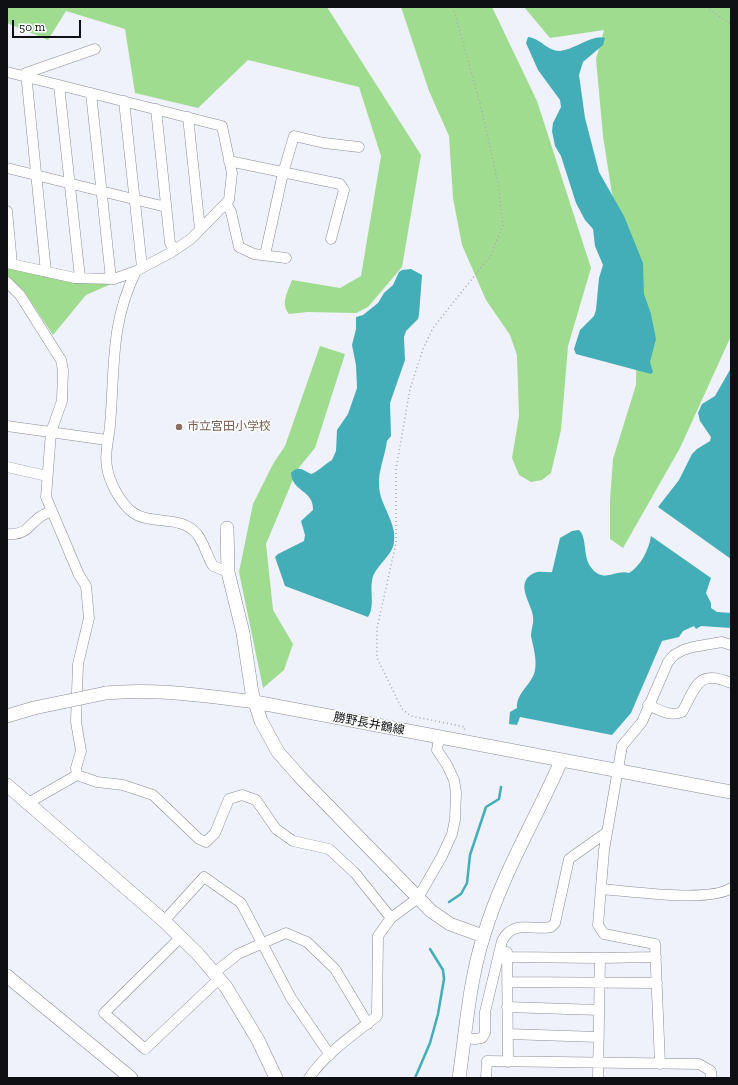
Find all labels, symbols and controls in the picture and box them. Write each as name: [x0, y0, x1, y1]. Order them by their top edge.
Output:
scale bar: [14, 12, 83, 38]
text: 50 m: [19, 20, 45, 34]
place label: 市立宮田小学校: [187, 420, 271, 434]
marker: 市立宮田小学校: [174, 422, 184, 432]
street label: 勝野長井鶴線: [332, 710, 406, 738]

